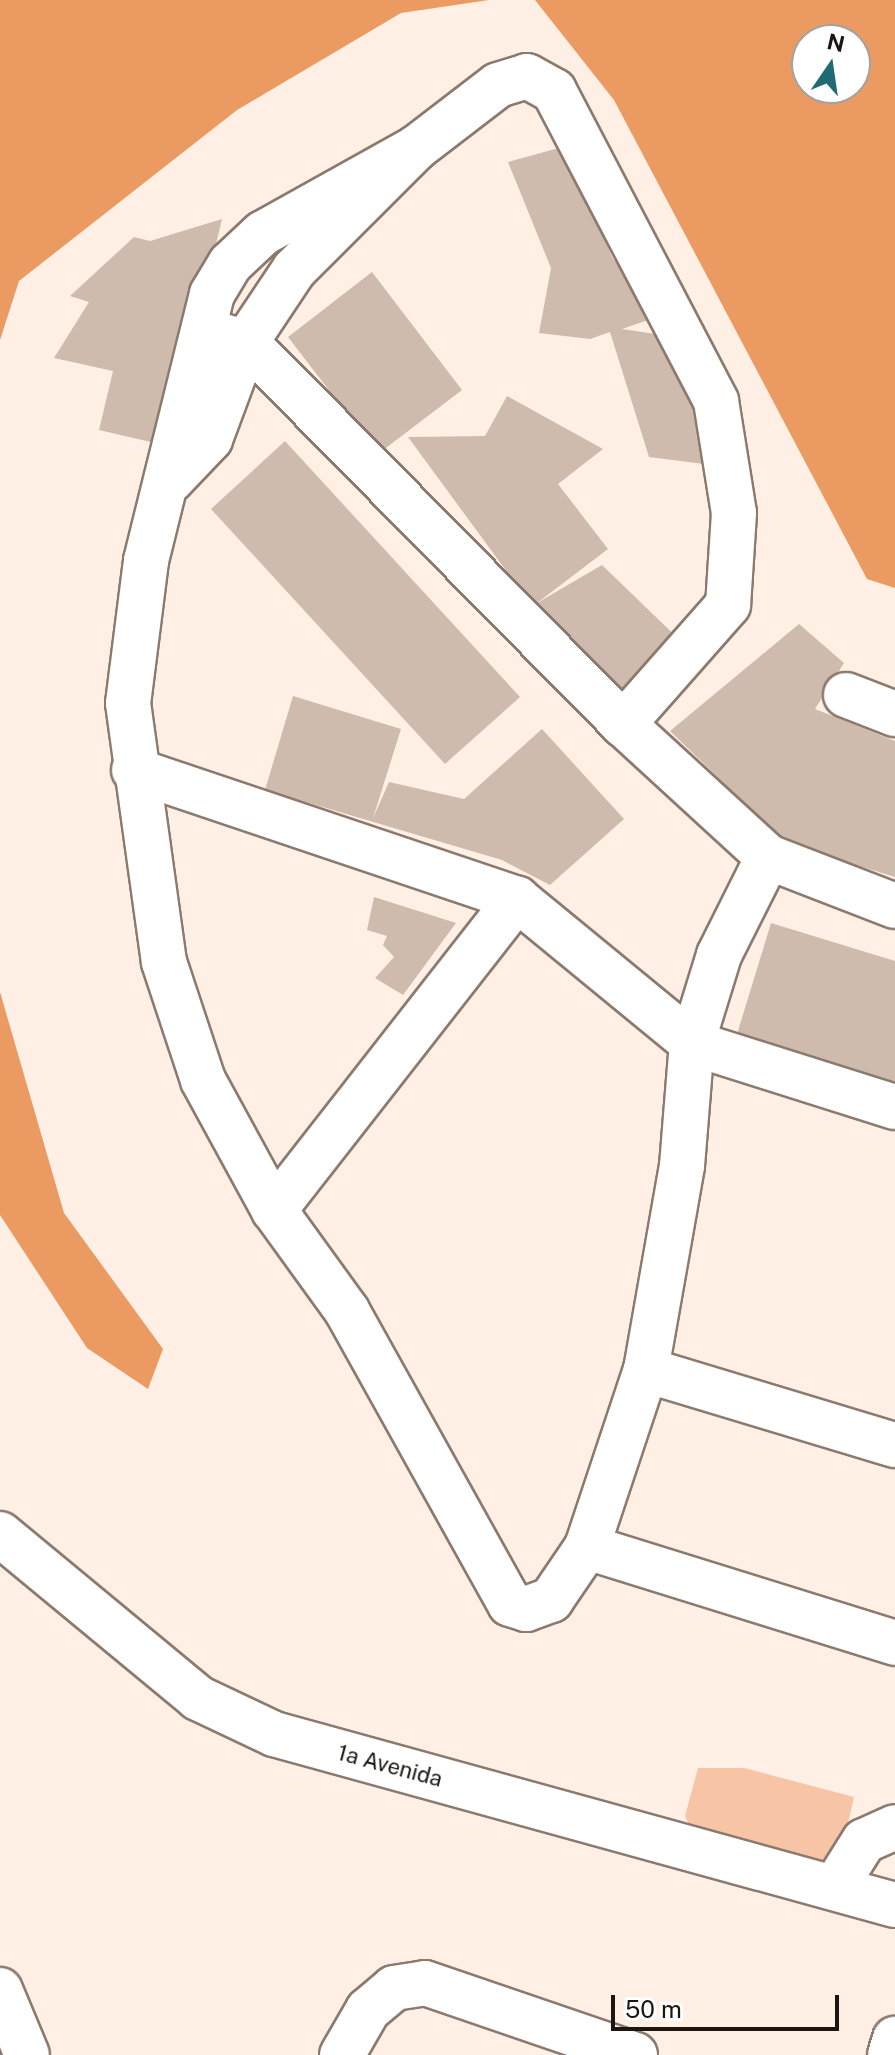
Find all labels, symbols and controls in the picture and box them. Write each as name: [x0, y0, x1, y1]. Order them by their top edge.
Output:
north arrow: [791, 24, 871, 104]
text: N: [825, 28, 847, 57]
street label: 1a Avenida: [335, 1739, 445, 1793]
scale bar: [615, 1979, 843, 2029]
text: 50 m: [625, 1995, 682, 2023]

